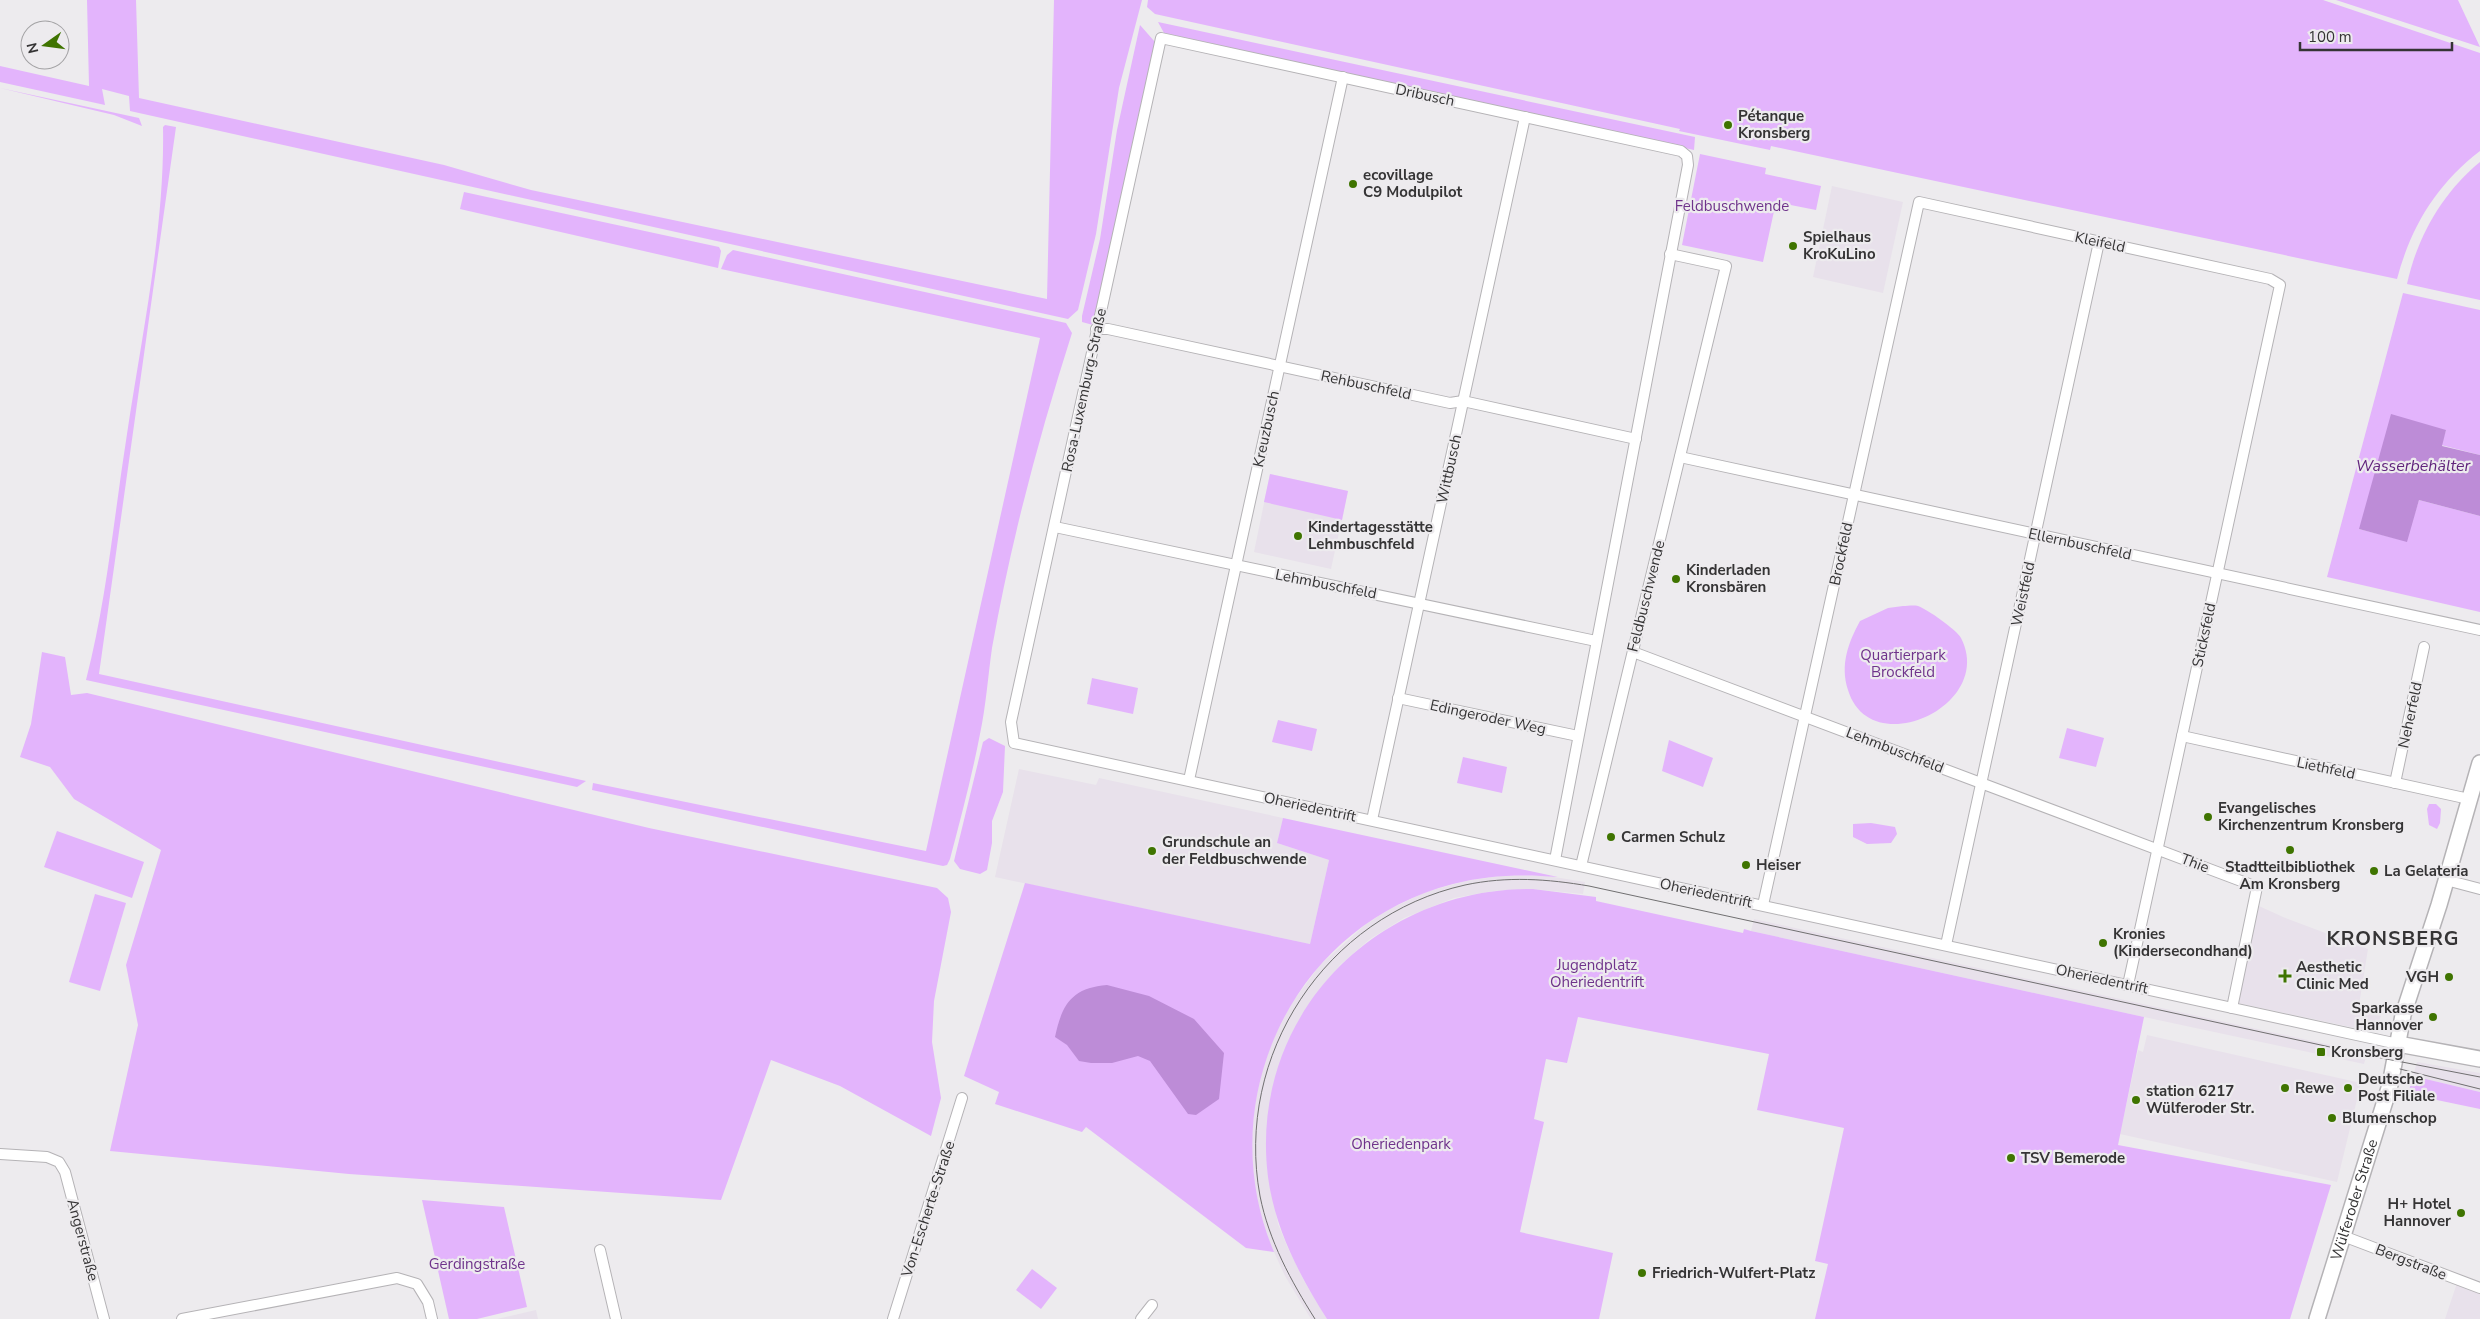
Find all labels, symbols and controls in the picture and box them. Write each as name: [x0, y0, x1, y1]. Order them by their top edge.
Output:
north arrow: [20, 20, 70, 70]
scale bar: [2300, 20, 2452, 52]
text: 100 m: [2308, 27, 2352, 47]
text: N: [22, 41, 43, 55]
street label: Dribusch: [1394, 79, 1456, 111]
place label: Pétanque Kronsberg: [1738, 106, 1810, 143]
marker: Pétanque Kronsberg: [1722, 119, 1734, 131]
place label: ecovillage C9 Modulpilot: [1363, 165, 1462, 202]
marker: ecovillage C9 Modulpilot: [1347, 178, 1359, 190]
park label: Feldbuschwende: [1675, 196, 1789, 216]
place label: Spielhaus KroKuLino: [1803, 227, 1876, 264]
street label: Kleifeld: [2073, 227, 2127, 257]
marker: Spielhaus KroKuLino: [1787, 240, 1799, 252]
street label: Rosa-Luxemburg-Straße: [1057, 306, 1111, 474]
street label: Rehbuschfeld: [1319, 366, 1413, 404]
street label: Kreuzbusch: [1248, 389, 1284, 469]
street label: Wittbusch: [1432, 433, 1466, 505]
water label: Wasserbehälter: [2356, 455, 2472, 477]
place label: Kindertagesstätte Lehmbuschfeld: [1308, 517, 1433, 554]
street label: Brockfeld: [1825, 521, 1857, 587]
street label: Ellernbuschfeld: [2026, 523, 2134, 565]
marker: Kindertagesstätte Lehmbuschfeld: [1292, 530, 1304, 542]
street label: Feldbuschwende: [1622, 538, 1670, 654]
place label: Kinderladen Kronsbären: [1686, 560, 1770, 597]
street label: Weistfeld: [2006, 560, 2040, 628]
street label: Lehmbuschfeld: [1273, 564, 1379, 604]
marker: Kinderladen Kronsbären: [1670, 573, 1682, 585]
street label: Sticksfeld: [2187, 601, 2221, 669]
park label: Quartierpark Brockfeld: [1860, 645, 1946, 682]
street label: Neherfeld: [2393, 680, 2427, 750]
street label: Edingeroder Weg: [1428, 695, 1548, 739]
street label: Lehmbuschfeld: [1843, 722, 1947, 778]
street label: Liethfeld: [2295, 752, 2357, 784]
street label: Oheriedentrift: [1262, 787, 1359, 827]
place label: Evangelisches Kirchenzentrum Kronsberg: [2218, 798, 2404, 835]
marker: Evangelisches Kirchenzentrum Kronsberg: [2202, 811, 2214, 823]
place label: Carmen Schulz: [1621, 827, 1725, 847]
marker: Carmen Schulz: [1605, 831, 1617, 843]
place label: Grundschule an der Feldbuschwende: [1162, 832, 1307, 869]
marker: Stadtteilbibliothek Am Kronsberg: [2284, 844, 2296, 856]
marker: Grundschule an der Feldbuschwende: [1146, 845, 1158, 857]
street label: Thie: [2178, 848, 2212, 878]
place label: Heiser: [1756, 855, 1801, 875]
place label: Stadtteilbibliothek Am Kronsberg: [2225, 857, 2356, 894]
marker: Heiser: [1740, 859, 1752, 871]
place label: La Gelateria: [2384, 861, 2469, 881]
marker: La Gelateria: [2368, 865, 2380, 877]
street label: Oheriedentrift: [1658, 873, 1755, 913]
place label: Kronies (Kindersecondhand): [2113, 924, 2253, 961]
district label: KRONSBERG: [2326, 925, 2460, 952]
marker: Kronies (Kindersecondhand): [2097, 937, 2109, 949]
park label: Jugendplatz Oheriedentrift: [1550, 955, 1645, 992]
place label: Aesthetic Clinic Med: [2296, 957, 2369, 994]
street label: Oheriedentrift: [2054, 959, 2151, 999]
place label: VGH: [2405, 967, 2439, 987]
marker: Aesthetic Clinic Med: [2278, 969, 2292, 983]
marker: VGH: [2443, 971, 2455, 983]
place label: Sparkasse Hannover: [2352, 998, 2423, 1035]
marker: Sparkasse Hannover: [2427, 1011, 2439, 1023]
place label: Kronsberg: [2331, 1042, 2403, 1062]
marker: Kronsberg: [2315, 1046, 2327, 1058]
place label: Deutsche Post Filiale: [2358, 1069, 2435, 1106]
place label: Rewe: [2295, 1078, 2334, 1098]
place label: station 6217 Wülferoder Str.: [2146, 1081, 2255, 1118]
marker: Rewe: [2279, 1082, 2291, 1094]
marker: Deutsche Post Filiale: [2342, 1082, 2354, 1094]
marker: station 6217 Wülferoder Str.: [2130, 1094, 2142, 1106]
place label: Blumenschop: [2342, 1108, 2437, 1128]
marker: Blumenschop: [2326, 1112, 2338, 1124]
park label: Oheriedenpark: [1351, 1134, 1451, 1154]
street label: Wülferoder Straße: [2326, 1137, 2383, 1263]
street label: Von-Escherte-Straße: [896, 1138, 959, 1281]
place label: TSV Bemerode: [2021, 1148, 2125, 1168]
marker: TSV Bemerode: [2005, 1152, 2017, 1164]
place label: H+ Hotel Hannover: [2383, 1194, 2451, 1231]
street label: Angerstraße: [62, 1197, 104, 1283]
marker: H+ Hotel Hannover: [2455, 1207, 2467, 1219]
street label: Bergstraße: [2372, 1239, 2450, 1285]
park label: Gerdingstraße: [429, 1254, 525, 1274]
place label: Friedrich-Wulfert-Platz: [1652, 1263, 1815, 1283]
marker: Friedrich-Wulfert-Platz: [1636, 1267, 1648, 1279]

